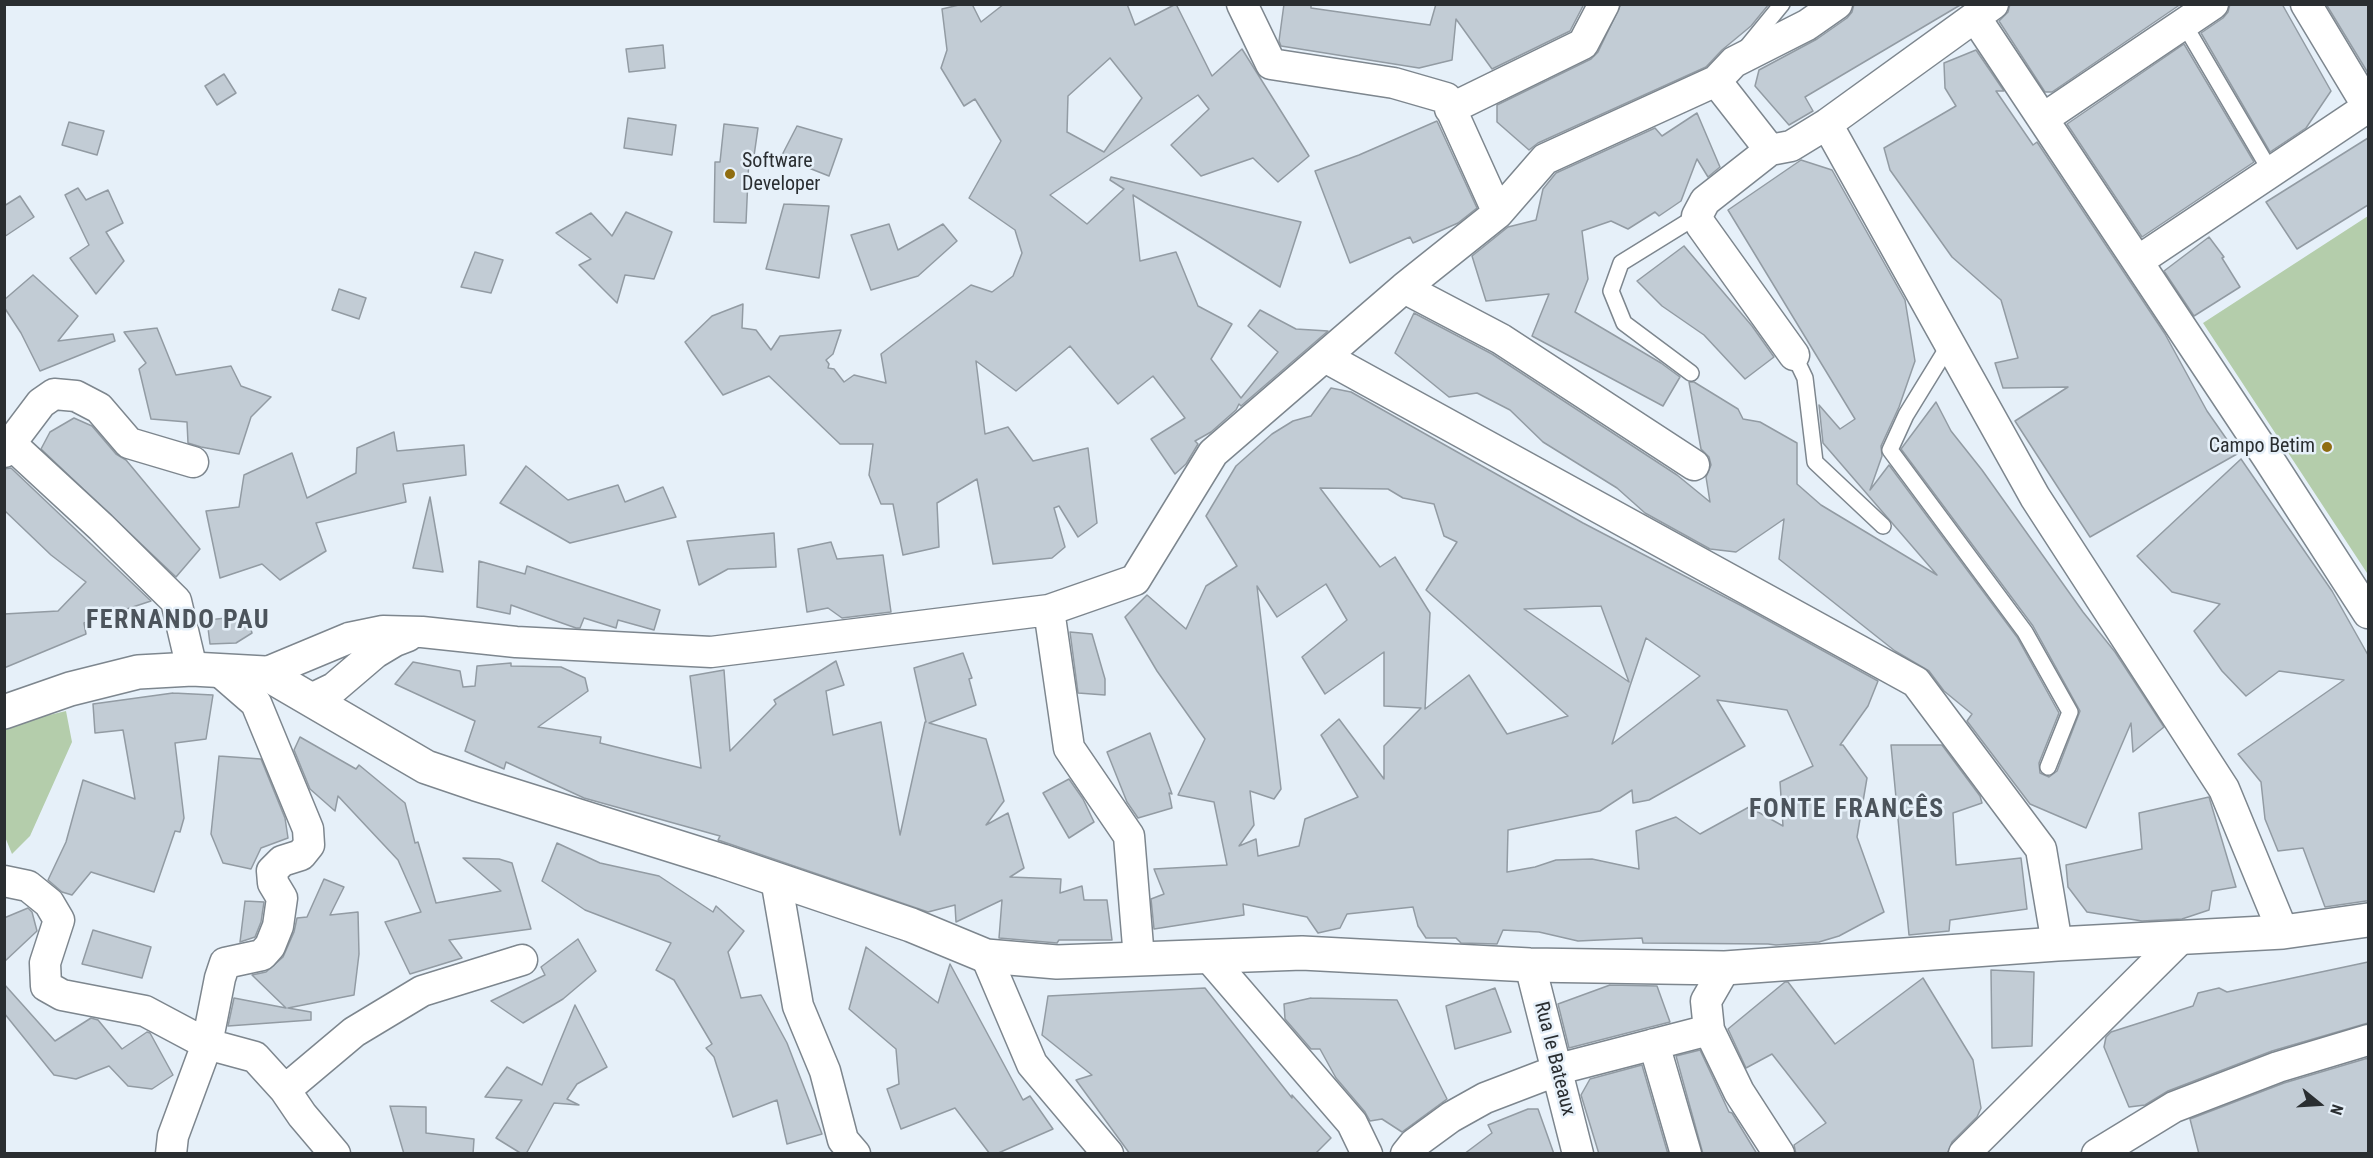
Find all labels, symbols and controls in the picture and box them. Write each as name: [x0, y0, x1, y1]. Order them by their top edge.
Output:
place label: Software Developer: [742, 150, 820, 197]
marker: Software Developer: [723, 167, 737, 181]
place label: Campo Betim: [2209, 435, 2315, 459]
marker: Campo Betim: [2320, 440, 2334, 454]
district label: FERNANDO PAU: [86, 605, 270, 637]
district label: FONTE FRANCÊS: [1749, 794, 1945, 826]
street label: Rua le Bateaux: [1528, 999, 1580, 1119]
north arrow: [2289, 1074, 2349, 1134]
text: N: [2326, 1102, 2347, 1117]

